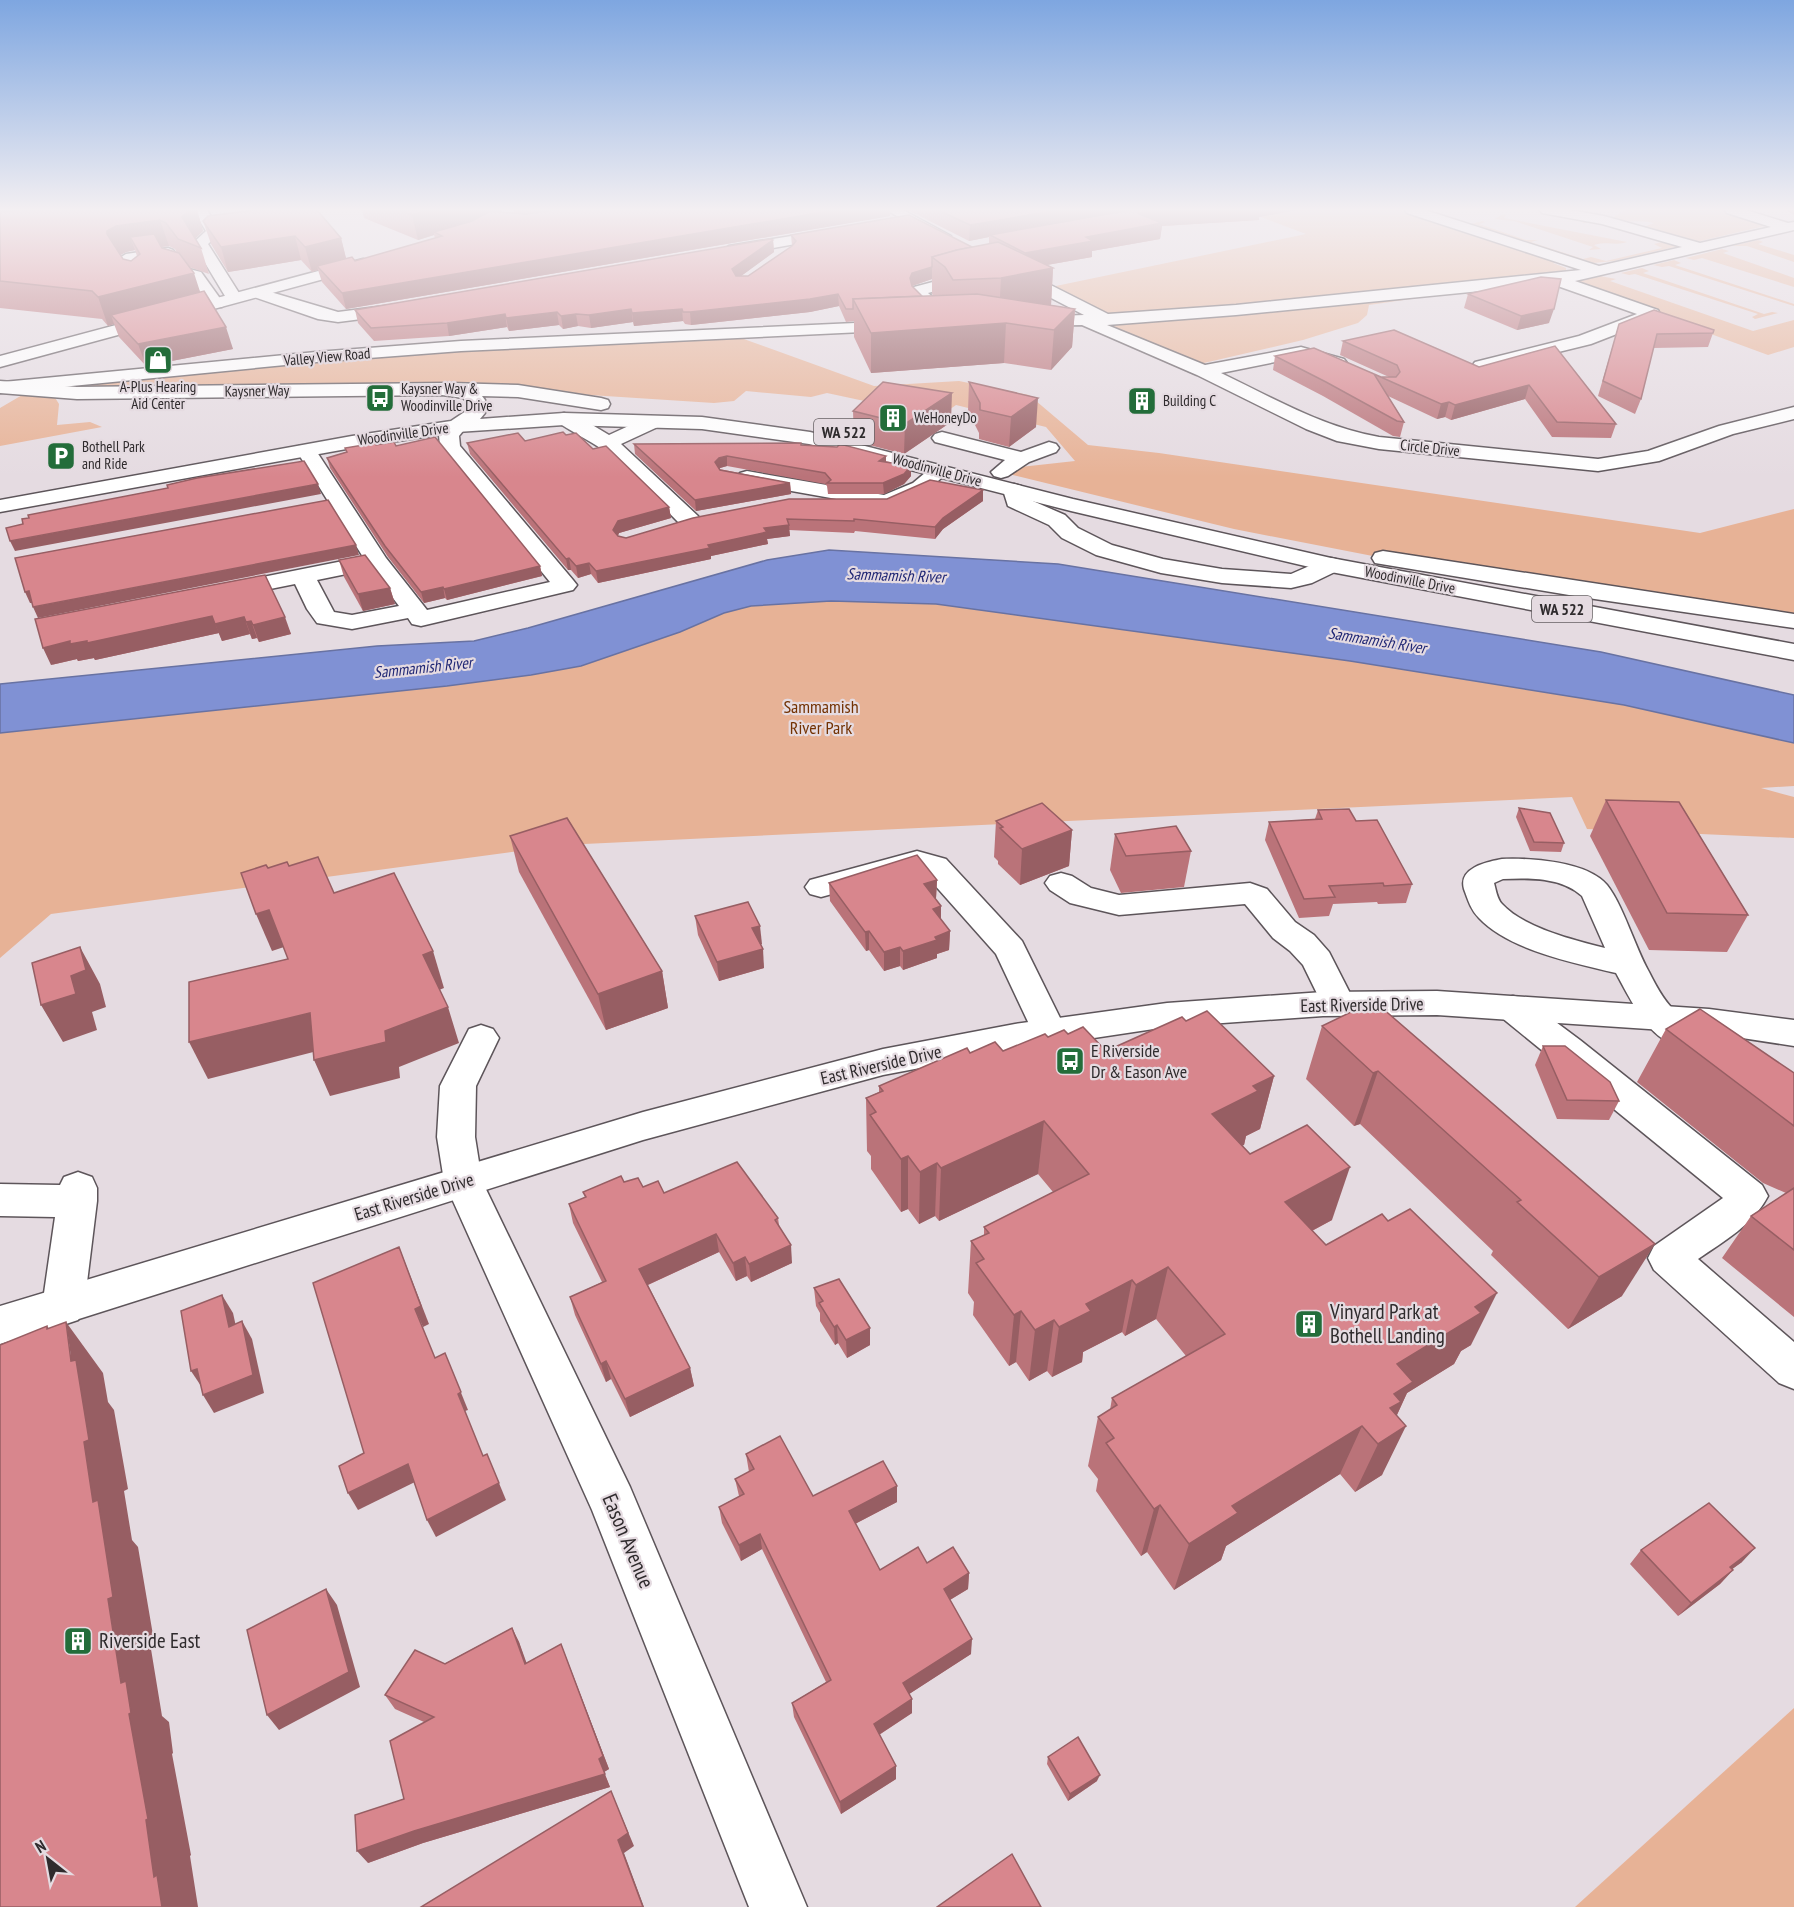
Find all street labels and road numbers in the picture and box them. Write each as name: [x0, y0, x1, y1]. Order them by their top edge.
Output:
street label: Valley View Road: [282, 343, 371, 370]
street label: Kaysner Way: [224, 380, 290, 401]
street label: Woodinville Drive: [356, 418, 450, 449]
road number: WA 522: [814, 419, 874, 445]
street label: Circle Drive: [1399, 435, 1461, 460]
street label: Woodinville Drive: [890, 448, 984, 491]
street label: Woodinville Drive: [1363, 561, 1457, 598]
road number: WA 522: [1532, 596, 1592, 622]
street label: East Riverside Drive: [1300, 992, 1424, 1017]
street label: East Riverside Drive: [818, 1039, 944, 1090]
street label: East Riverside Drive: [351, 1167, 476, 1226]
street label: Eason Avenue: [597, 1490, 660, 1592]

